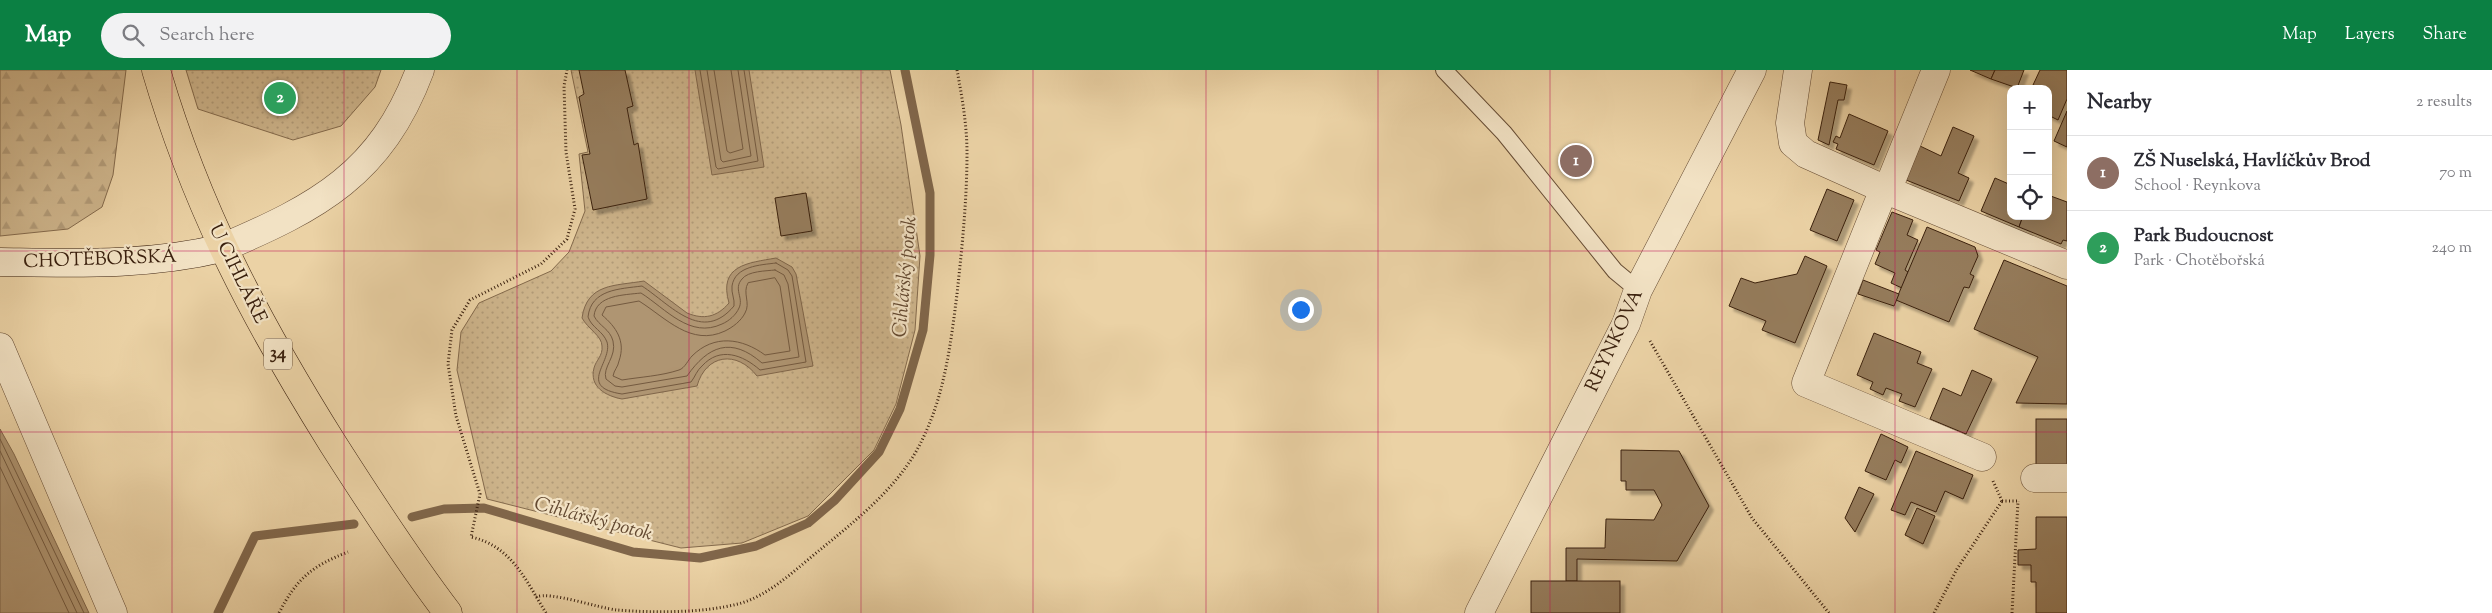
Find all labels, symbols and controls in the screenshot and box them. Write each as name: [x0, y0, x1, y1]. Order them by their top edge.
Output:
search box: [101, 13, 451, 58]
text: Map: [25, 18, 71, 52]
icon: search: [119, 21, 147, 49]
text: Search here: [159, 22, 255, 49]
text: Map: [2282, 22, 2317, 48]
text: Layers: [2345, 22, 2395, 48]
text: Share: [2423, 22, 2467, 48]
pin: 2: [264, 79, 296, 117]
map controls: [2007, 85, 2052, 220]
button: +: [2007, 85, 2052, 130]
text: Nearby: [2087, 88, 2152, 118]
text: 2 results: [2416, 91, 2472, 114]
button: −: [2007, 130, 2052, 175]
pin: 1: [1560, 142, 1592, 180]
text: ZŠ Nuselská, Havlíčkův Brod: [2134, 148, 2371, 175]
text: 1: [2100, 162, 2106, 185]
text: 70 m: [2439, 162, 2472, 185]
button: locate: [2007, 175, 2052, 220]
text: School · Reynkova: [2134, 175, 2261, 198]
water label: Cihlářský potok: [886, 215, 926, 339]
street label: U CIHLÁŘE: [201, 219, 273, 329]
text: Park Budoucnost: [2134, 223, 2273, 250]
text: 2: [2099, 237, 2107, 260]
text: 240 m: [2431, 237, 2472, 260]
street label: CHOTĚBOŘSKÁ: [23, 244, 178, 276]
text: Park · Chotěbořská: [2134, 250, 2265, 273]
street label: REYNKOVA: [1579, 285, 1651, 397]
your location: [1288, 297, 1314, 323]
road number: 34: [264, 338, 292, 370]
water label: Cihlářský potok: [531, 490, 655, 550]

